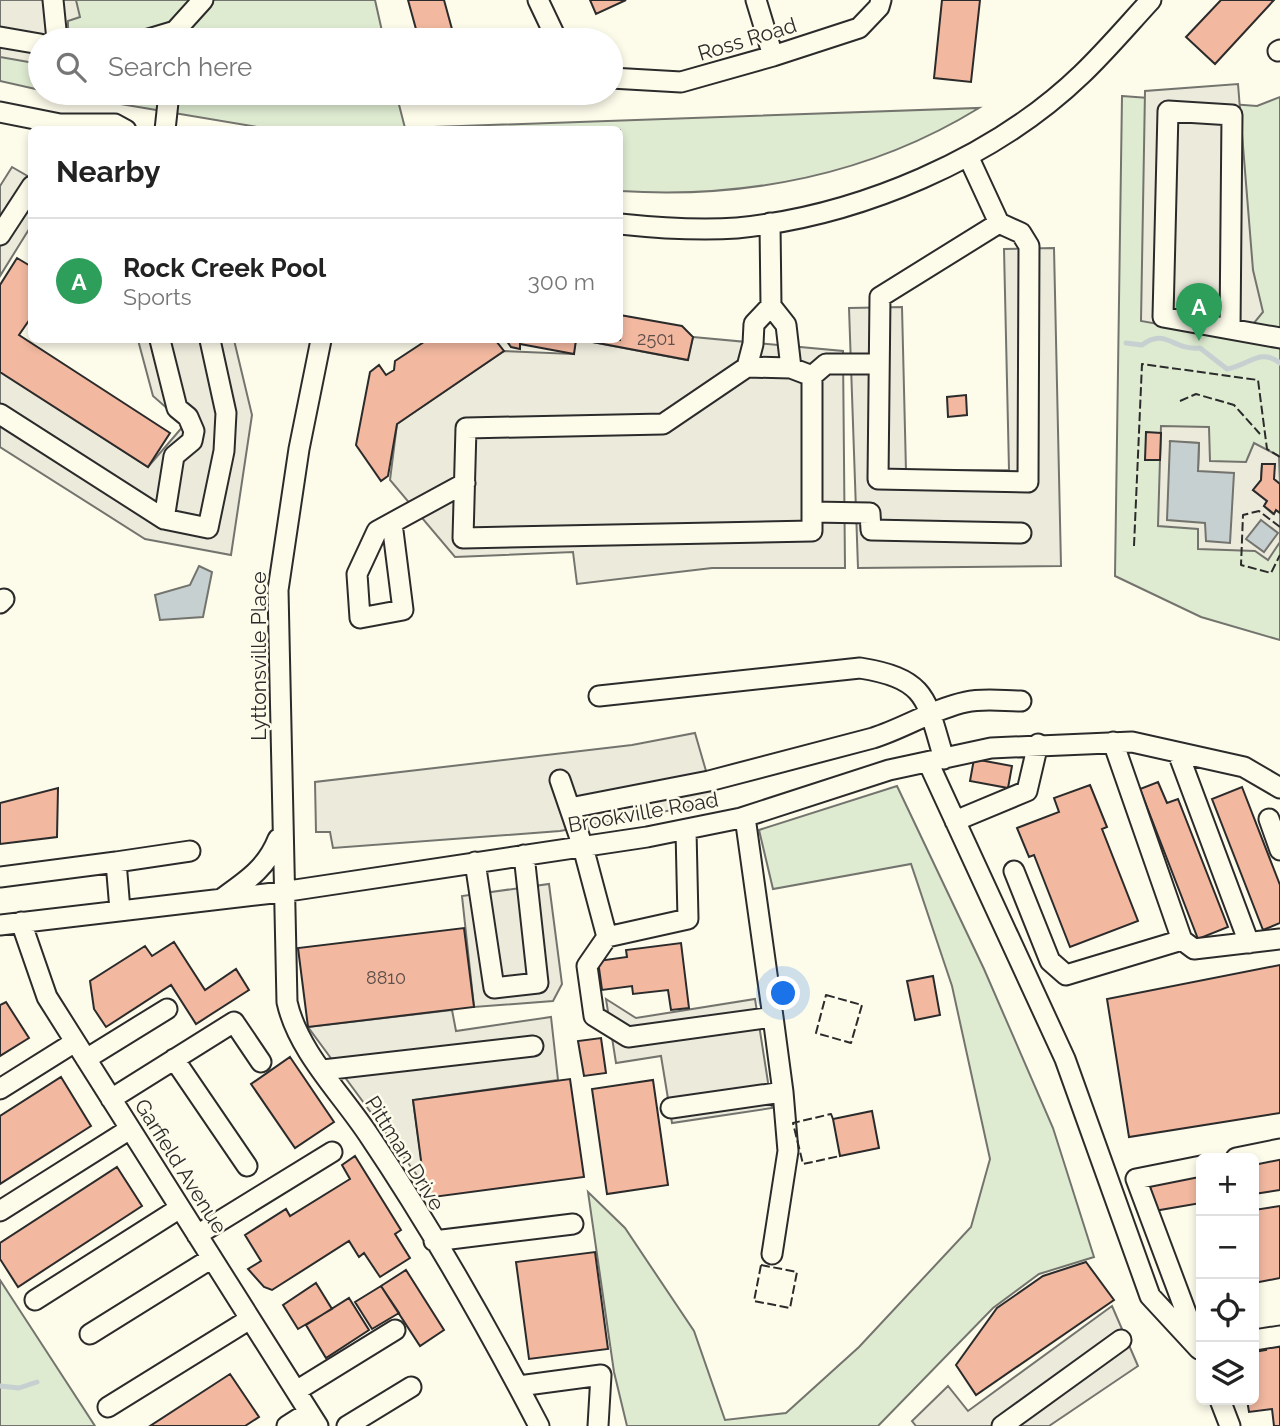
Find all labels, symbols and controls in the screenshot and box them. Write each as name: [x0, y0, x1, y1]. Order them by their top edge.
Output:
street label: Ross Road: [695, 12, 799, 66]
search box: [28, 28, 623, 105]
icon: search: [52, 48, 90, 86]
text: Search here: [108, 52, 252, 82]
text: Nearby: [56, 154, 160, 189]
text: Rock Creek Pool: [123, 253, 326, 283]
text: A: [71, 268, 87, 295]
text: 300 m: [528, 268, 595, 295]
text: Sports: [123, 283, 192, 310]
pin: A: [1176, 283, 1222, 341]
house number: 2501: [637, 328, 675, 349]
street label: Lyttonsville Place: [246, 571, 271, 741]
street label: Brookville Road: [566, 786, 720, 838]
house number: 8810: [366, 967, 406, 988]
your location: [766, 976, 800, 1010]
street label: Pittman Drive: [360, 1091, 450, 1215]
street label: Garfield Avenue: [130, 1094, 232, 1238]
map controls: [1196, 1153, 1259, 1405]
button: +: [1196, 1153, 1259, 1216]
button: −: [1196, 1216, 1259, 1279]
button: locate: [1196, 1279, 1259, 1342]
button: layers: [1196, 1342, 1259, 1405]

